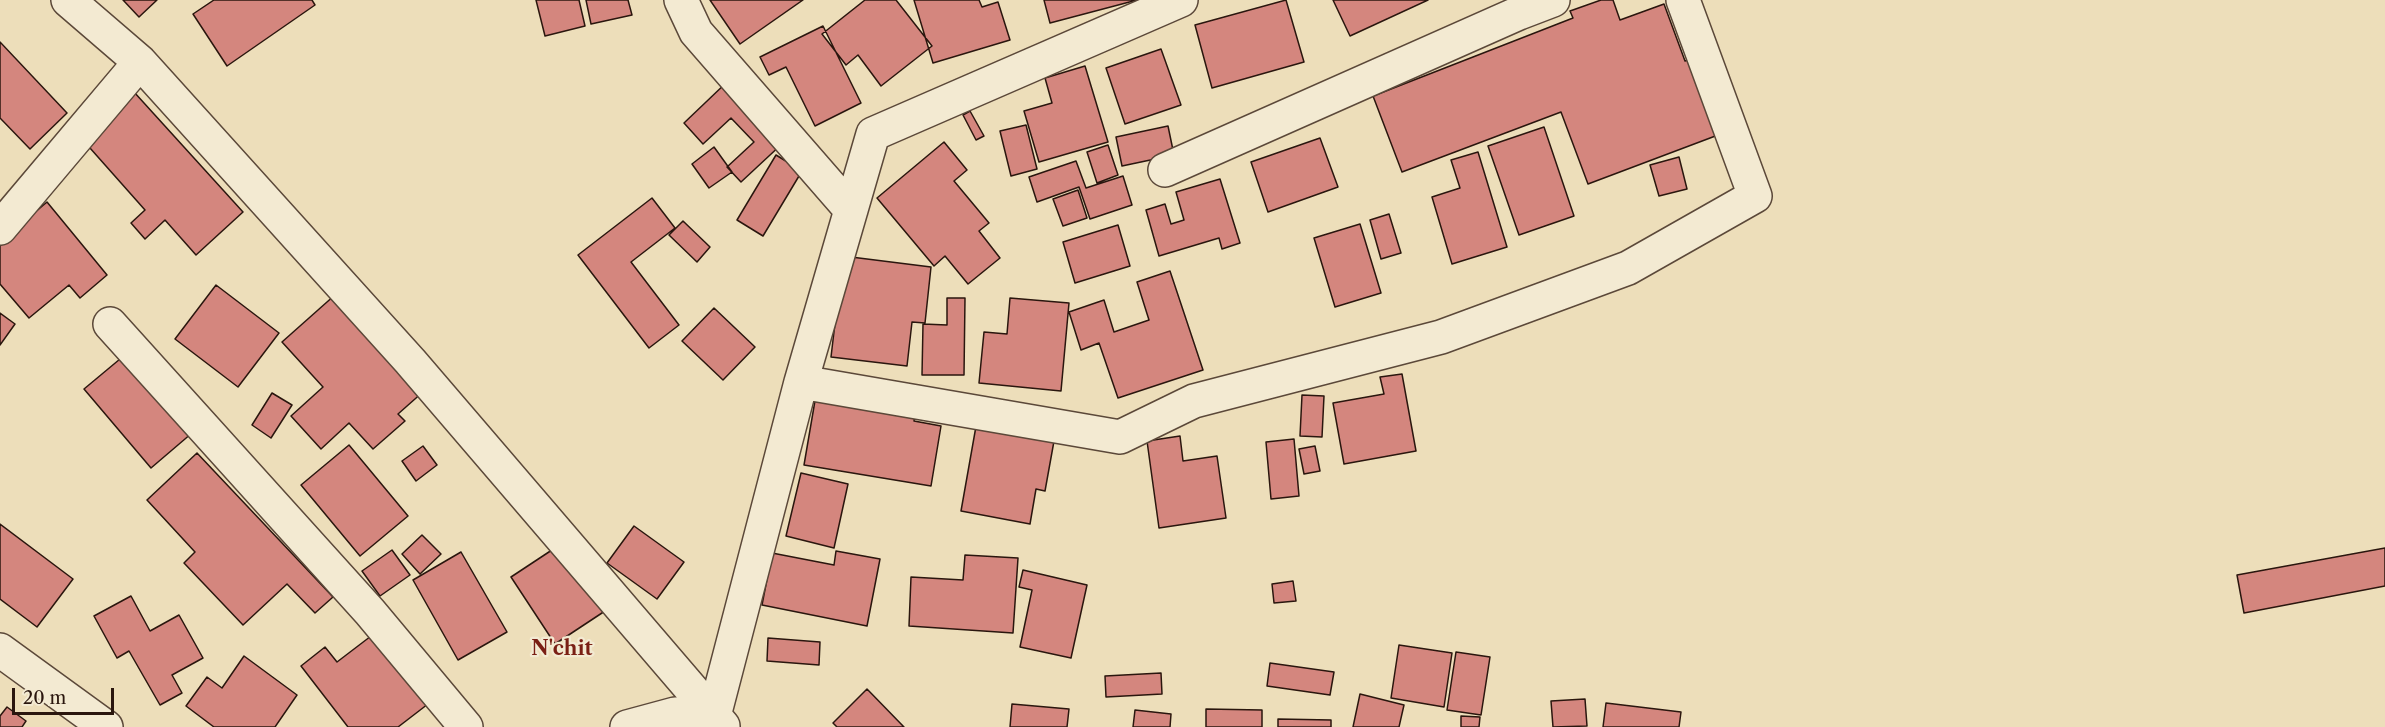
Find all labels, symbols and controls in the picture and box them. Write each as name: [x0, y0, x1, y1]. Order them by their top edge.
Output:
district label: N'chit: [531, 637, 593, 661]
scale bar: [15, 676, 117, 714]
text: 20 m: [23, 687, 66, 709]

